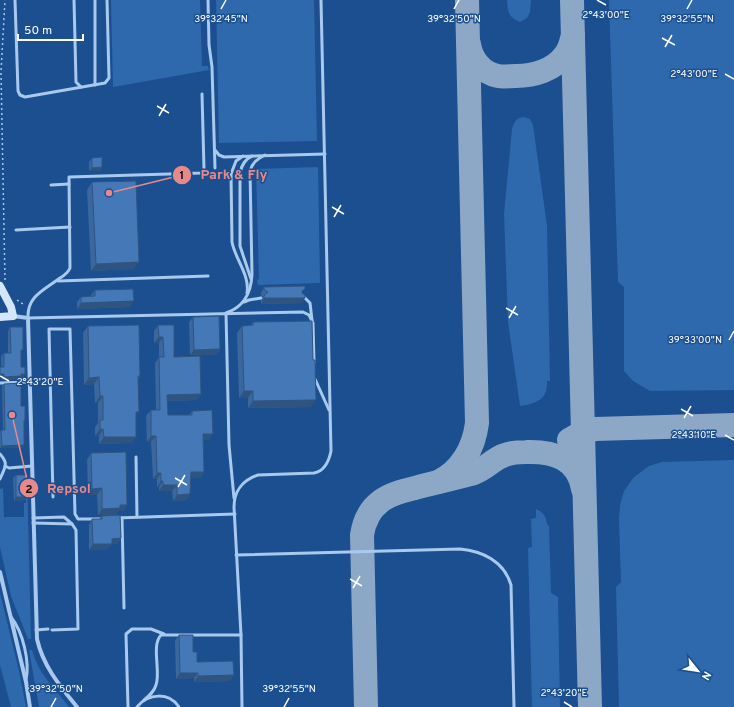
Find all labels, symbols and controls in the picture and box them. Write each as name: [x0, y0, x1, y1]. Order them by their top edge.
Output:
text: 2°43'00"E: [582, 9, 630, 22]
text: 39°32'45"N: [194, 13, 248, 26]
text: 39°32'50"N: [427, 13, 481, 26]
text: 39°32'55"N: [660, 13, 714, 26]
scale bar: [18, 16, 83, 42]
text: 50 m: [24, 23, 52, 39]
text: 2°43'00"E: [670, 68, 718, 81]
callout: Park & Fly: [172, 162, 275, 188]
text: Park & Fly: [200, 167, 268, 184]
text: 1: [180, 168, 184, 184]
text: 39°33'00"N: [668, 334, 722, 347]
text: 2°43'20"E: [16, 376, 64, 389]
text: 2°43'10"E: [672, 429, 716, 442]
callout: Repsol: [19, 475, 99, 501]
text: Repsol: [47, 481, 91, 498]
text: 2: [25, 482, 33, 498]
north arrow: [678, 651, 718, 691]
text: N: [698, 669, 714, 682]
text: 39°32'50"N: [29, 683, 83, 696]
text: 39°32'55"N: [262, 683, 316, 696]
text: 2°43'20"E: [540, 687, 588, 700]

